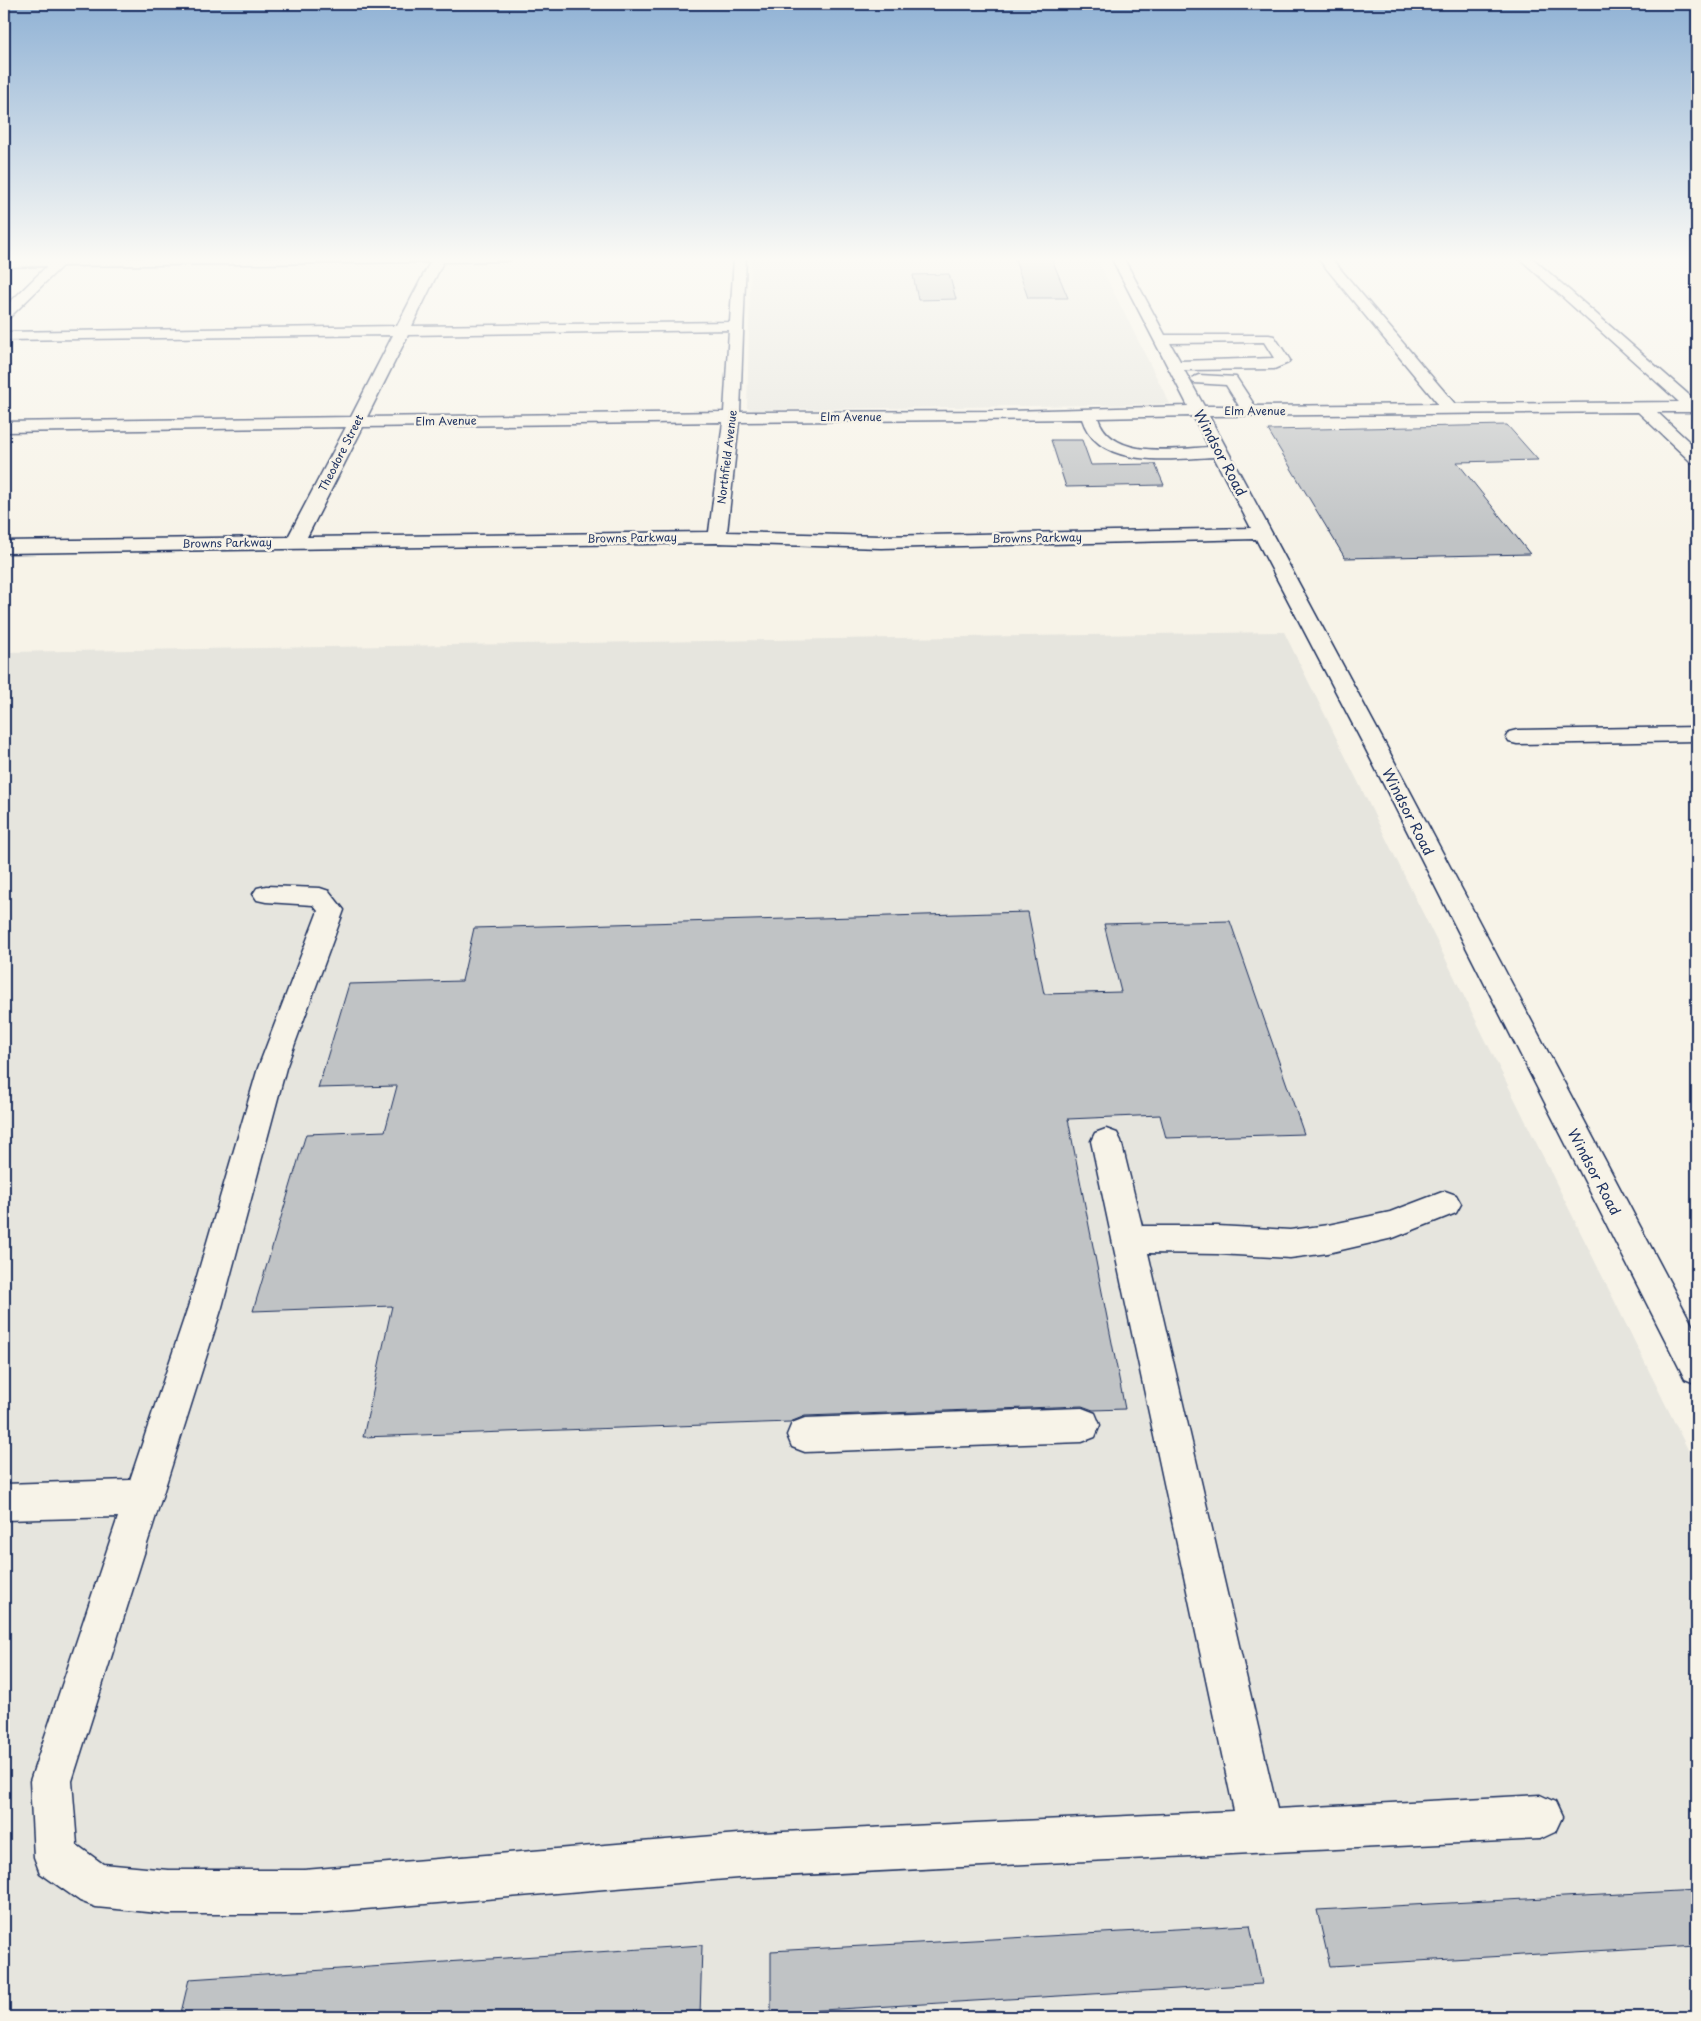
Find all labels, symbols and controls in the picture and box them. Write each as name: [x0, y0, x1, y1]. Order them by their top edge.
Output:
street label: Elm Avenue: [1224, 402, 1286, 419]
street label: Windsor Road: [1189, 406, 1252, 500]
street label: Elm Avenue: [820, 408, 882, 425]
street label: Northfield Avenue: [712, 409, 741, 505]
street label: Theodore Street: [314, 411, 368, 494]
street label: Elm Avenue: [415, 411, 477, 430]
street label: Browns Parkway: [587, 528, 677, 547]
street label: Browns Parkway: [992, 528, 1082, 547]
street label: Browns Parkway: [182, 533, 272, 552]
street label: Windsor Road: [1377, 764, 1439, 859]
street label: Windsor Road: [1563, 1125, 1626, 1219]

